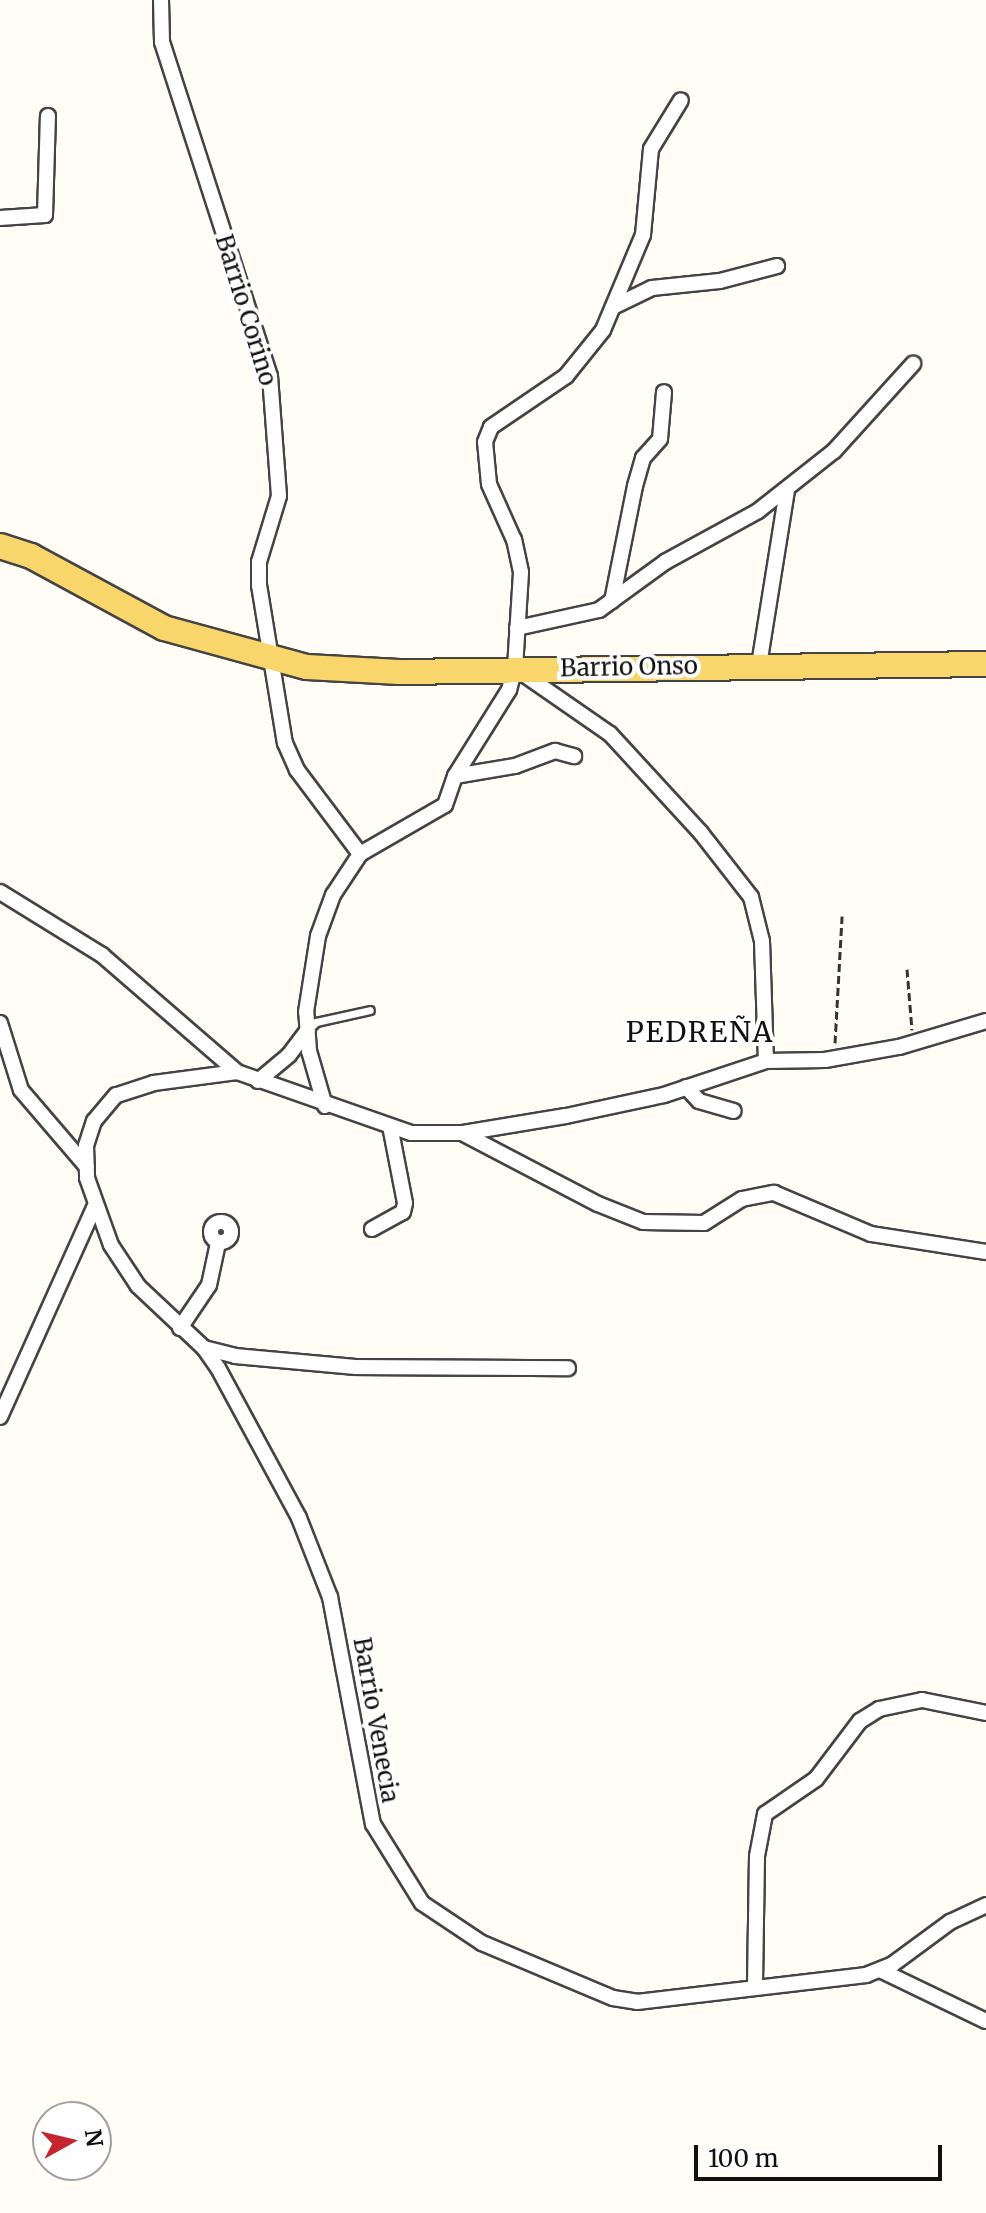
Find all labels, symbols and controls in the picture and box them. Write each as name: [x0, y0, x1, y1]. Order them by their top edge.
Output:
street label: Barrio Corino: [209, 231, 283, 389]
street label: Barrio Onso: [560, 651, 698, 683]
district label: PEDREÑA: [626, 1015, 774, 1049]
street label: Barrio Venecia: [347, 1635, 405, 1805]
north arrow: [32, 2101, 112, 2181]
text: N: [79, 2127, 109, 2148]
scale bar: [698, 2129, 946, 2179]
text: 100 m: [708, 2143, 778, 2174]

